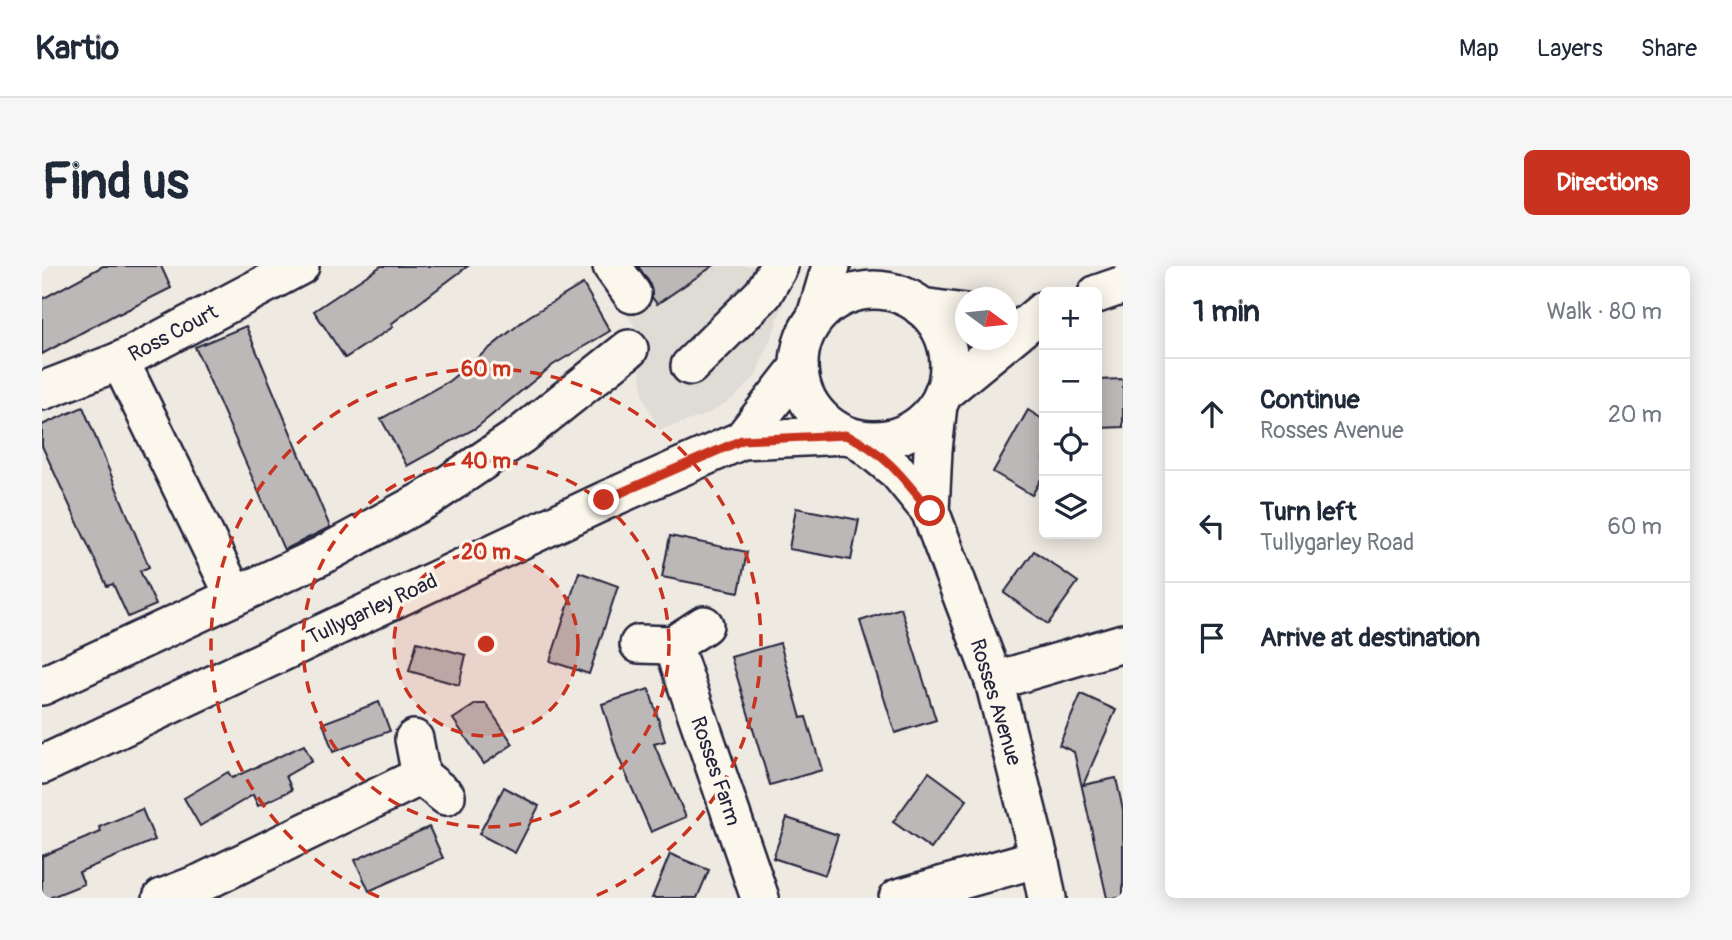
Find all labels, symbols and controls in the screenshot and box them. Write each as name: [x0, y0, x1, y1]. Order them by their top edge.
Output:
text: Kartio: [35, 28, 119, 69]
text: Map: [1459, 34, 1499, 63]
text: Layers: [1537, 34, 1603, 63]
text: Share: [1641, 34, 1697, 63]
button: Directions: [1524, 150, 1690, 215]
text: Find us: [42, 152, 189, 213]
north arrow: [955, 287, 1018, 350]
map controls: [1039, 287, 1102, 539]
button: +: [1039, 287, 1102, 350]
text: 1 min: [1193, 293, 1260, 330]
text: Walk · 80 m: [1546, 297, 1662, 326]
street label: Ross Court: [124, 298, 223, 368]
button: −: [1039, 350, 1102, 413]
text: 60 m: [461, 356, 511, 383]
text: Continue: [1260, 384, 1360, 416]
icon: ahead: [1193, 395, 1231, 433]
text: 20 m: [1608, 400, 1662, 429]
button: locate: [1039, 413, 1102, 476]
text: Rosses Avenue: [1260, 416, 1404, 445]
text: 40 m: [461, 448, 511, 475]
button: layers: [1039, 476, 1102, 539]
route end: [588, 484, 619, 515]
route start: [914, 495, 945, 526]
text: Turn left: [1260, 496, 1356, 528]
icon: left: [1193, 507, 1231, 545]
text: 60 m: [1607, 512, 1662, 541]
text: Tullygarley Road: [1260, 528, 1414, 557]
text: 20 m: [461, 539, 511, 566]
street label: Tullygarley Road: [303, 567, 442, 651]
icon: arrive: [1193, 619, 1231, 657]
text: Arrive at destination: [1260, 622, 1480, 654]
centre of rings: [474, 632, 498, 656]
street label: Rosses Avenue: [963, 636, 1028, 769]
street label: Rosses Farm: [684, 713, 747, 829]

